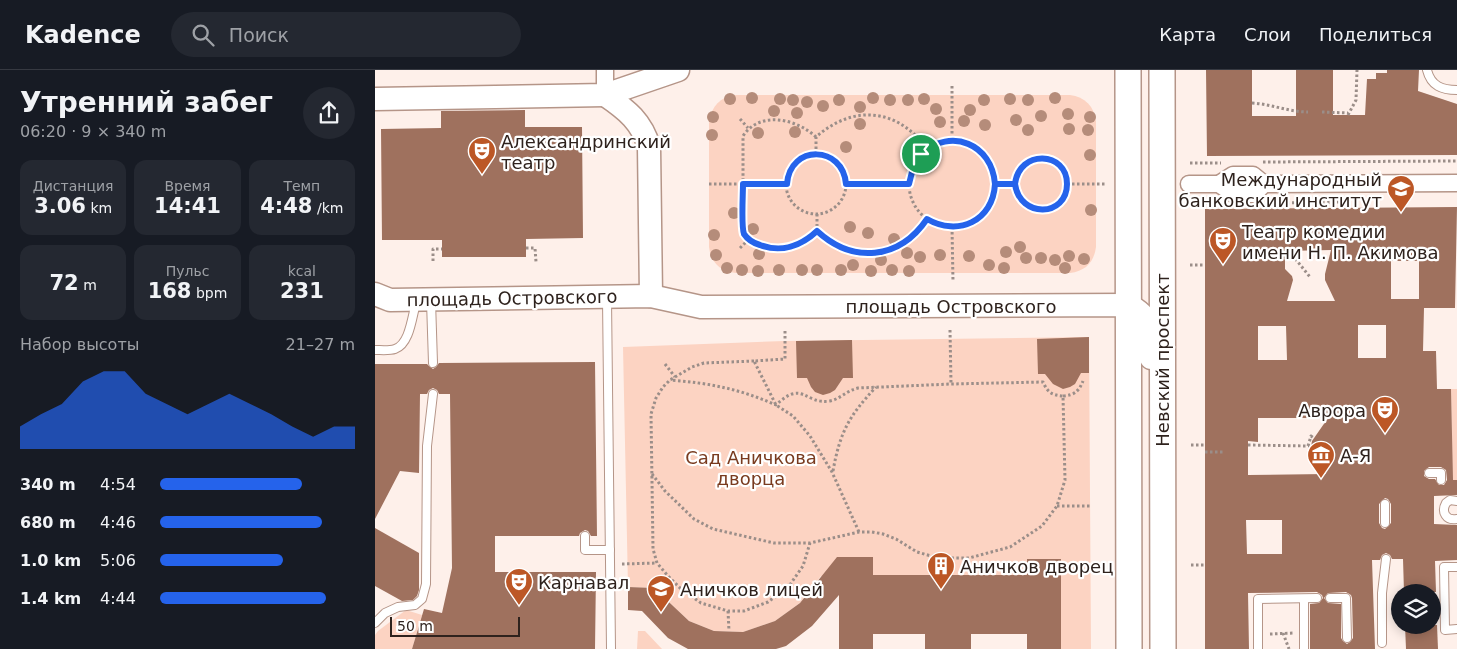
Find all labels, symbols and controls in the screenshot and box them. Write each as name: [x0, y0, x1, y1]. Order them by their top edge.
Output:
search box: [171, 12, 521, 57]
text: Kadence: [25, 21, 141, 49]
icon: search: [189, 21, 217, 49]
text: Поиск: [229, 24, 289, 46]
text: Карта: [1159, 24, 1216, 45]
text: Слои: [1244, 24, 1291, 45]
text: Поделиться: [1319, 24, 1432, 45]
text: Утренний забег: [20, 86, 273, 119]
button: share: [303, 87, 355, 139]
text: 06:20 · 9 × 340 m: [20, 122, 166, 141]
place label: Александринский театр: [501, 131, 671, 173]
pin: [900, 133, 942, 175]
theatre icon: Александринский театр: [467, 136, 497, 175]
icon: arrive: [907, 140, 935, 168]
place label: Международный банковский институт: [1179, 169, 1382, 211]
school or university icon: Международный банковский институт: [1386, 174, 1416, 213]
text: Дистанция: [33, 178, 114, 194]
text: Время: [164, 178, 211, 194]
text: Темп: [283, 178, 320, 194]
text: 3.06: [34, 194, 86, 218]
text: 14:41: [154, 194, 221, 218]
text: 4:48: [260, 194, 312, 218]
text: km: [86, 200, 112, 216]
text: /km: [312, 200, 343, 216]
place label: Театр комедии имени Н. П. Акимова: [1241, 221, 1439, 263]
theatre icon: Театр комедии имени Н. П. Акимова: [1208, 226, 1238, 265]
text: Пульс: [166, 263, 209, 279]
text: kcal: [288, 263, 316, 279]
text: 72: [50, 271, 79, 295]
street label: Невский проспект: [1152, 273, 1173, 447]
text: m: [79, 277, 97, 293]
text: 168: [148, 279, 191, 303]
text: 231: [280, 279, 324, 303]
text: bpm: [191, 285, 227, 301]
street label: площадь Островского: [406, 286, 618, 310]
street label: площадь Островского: [846, 296, 1056, 317]
text: Набор высоты: [20, 335, 139, 354]
text: 21–27 m: [286, 335, 355, 354]
theatre icon: Аврора: [1370, 395, 1400, 434]
place label: Аврора: [1298, 400, 1366, 421]
museum icon: А-Я: [1306, 440, 1336, 479]
place label: А-Я: [1340, 445, 1371, 466]
park label: Сад Аничкова дворца: [685, 447, 817, 489]
text: 340 m: [20, 475, 76, 494]
text: 4:54: [100, 475, 136, 494]
text: 680 m: [20, 513, 76, 532]
text: 4:46: [100, 513, 136, 532]
text: 1.0 km: [20, 551, 81, 570]
text: 5:06: [100, 551, 136, 570]
building icon: Аничков дворец: [926, 551, 956, 590]
place label: Аничков дворец: [960, 556, 1113, 577]
theatre icon: Карнавал: [504, 567, 534, 606]
place label: Карнавал: [538, 572, 629, 593]
school or university icon: Аничков лицей: [646, 574, 676, 613]
place label: Аничков лицей: [680, 579, 823, 600]
map controls: [1391, 584, 1441, 634]
button: layers: [1391, 584, 1441, 634]
text: 1.4 km: [20, 589, 81, 608]
text: 4:44: [100, 589, 136, 608]
scale bar: [390, 614, 520, 637]
text: 50 m: [397, 618, 433, 634]

